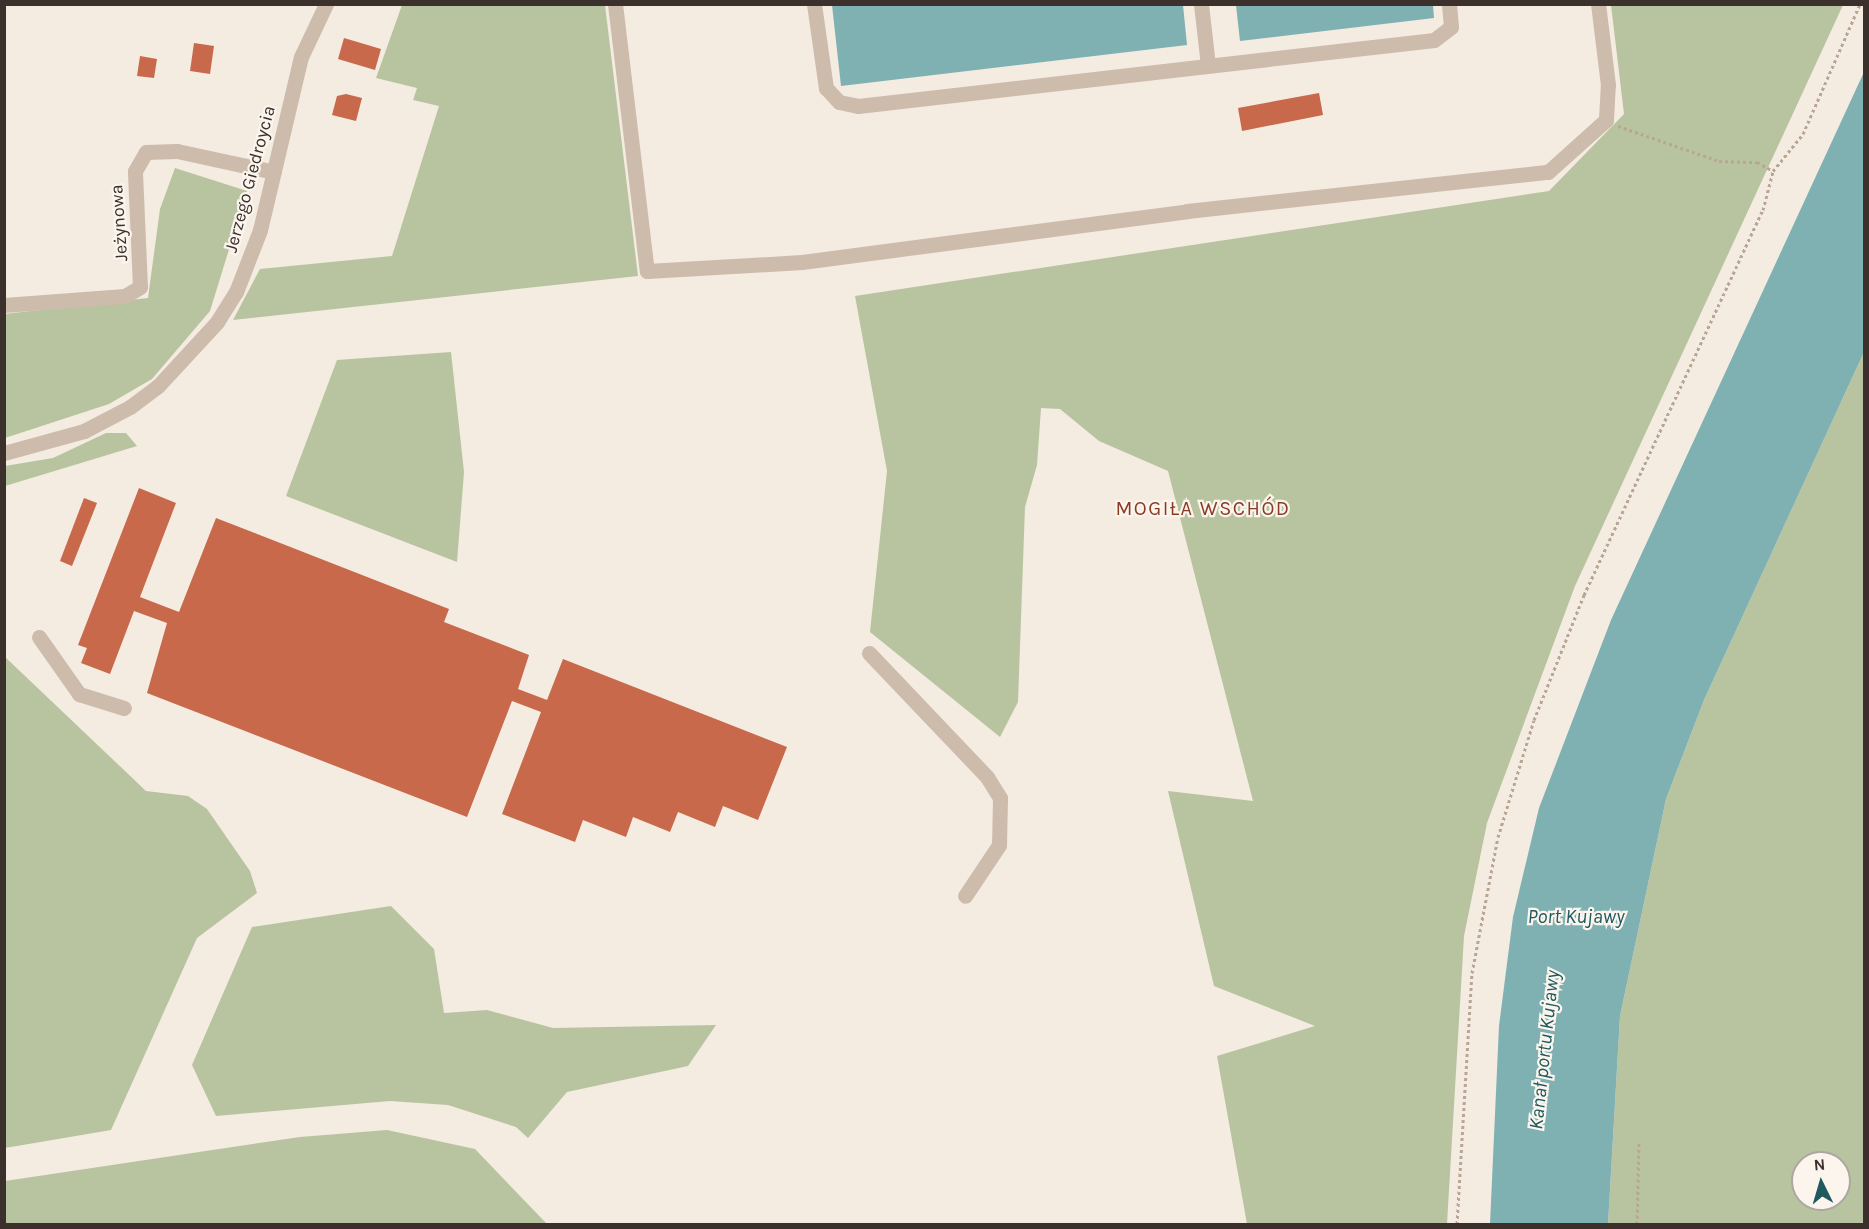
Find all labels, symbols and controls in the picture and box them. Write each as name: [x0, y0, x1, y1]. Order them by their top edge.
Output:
street label: Jerzego Giedroycia: [220, 103, 280, 255]
street label: Jeżynowa: [106, 184, 132, 262]
district label: MOGIŁA WSCHÓD: [1115, 496, 1291, 520]
water label: Port Kujawy: [1527, 904, 1625, 928]
water label: Kanał portu Kujawy: [1524, 969, 1564, 1131]
north arrow: [1791, 1151, 1851, 1211]
text: N: [1813, 1155, 1826, 1175]

